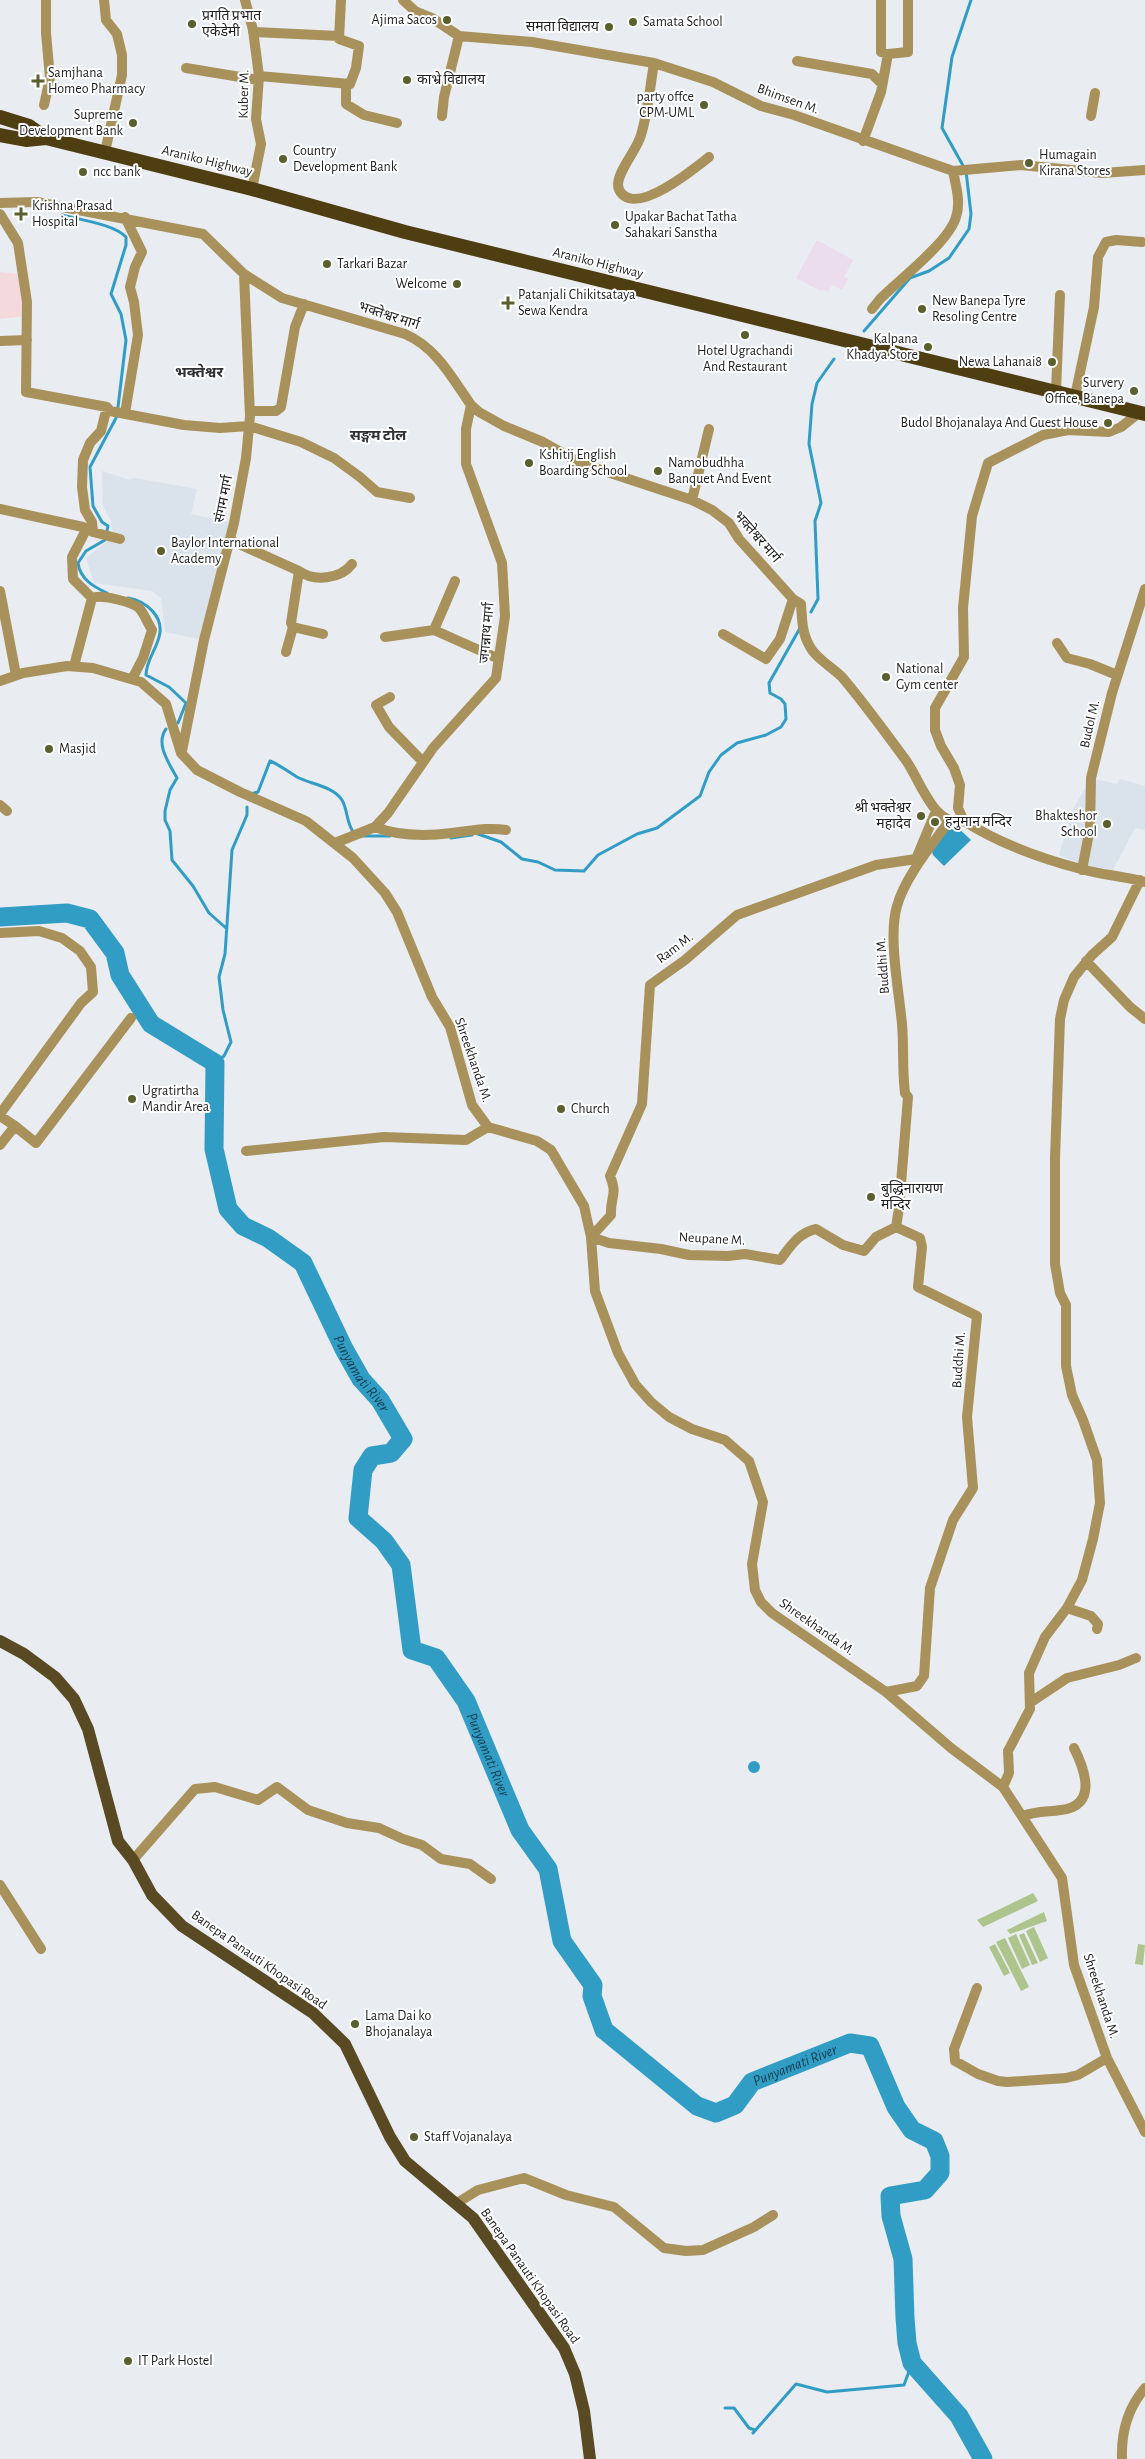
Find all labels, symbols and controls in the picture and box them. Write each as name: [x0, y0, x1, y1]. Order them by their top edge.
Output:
place label: प्रगति प्रभात एकेडेमी: [202, 7, 262, 39]
place label: Ajima Sacos: [372, 13, 437, 27]
marker: Ajima Sacos: [441, 14, 453, 26]
place label: Samata School: [643, 15, 723, 29]
marker: Samata School: [627, 16, 639, 28]
marker: प्रगति प्रभात एकेडेमी: [186, 18, 198, 30]
place label: समता विद्यालय: [526, 18, 600, 34]
marker: समता विद्यालय: [603, 21, 615, 33]
place label: Samjhana Homeo Pharmacy: [48, 66, 145, 96]
street label: Kuber M.: [237, 69, 251, 119]
place label: काभ्रे विद्यालय: [417, 70, 486, 87]
marker: काभ्रे विद्यालय: [401, 74, 413, 86]
marker: Samjhana Homeo Pharmacy: [32, 75, 44, 87]
street label: Bhimsen M.: [755, 81, 821, 117]
place label: party offce CPM-UML: [637, 90, 694, 120]
marker: party offce CPM-UML: [698, 99, 710, 111]
place label: Supreme Development Bank: [19, 108, 124, 138]
marker: Supreme Development Bank: [127, 117, 139, 129]
street label: Araniko Highway: [160, 143, 254, 179]
place label: Country Development Bank: [293, 144, 398, 174]
place label: Humagain Kirana Stores: [1039, 148, 1111, 178]
marker: Country Development Bank: [277, 153, 289, 165]
marker: Humagain Kirana Stores: [1023, 157, 1035, 169]
place label: ncc bank: [93, 165, 141, 179]
marker: ncc bank: [77, 166, 89, 178]
place label: Krishna Prasad Hospital: [32, 199, 113, 229]
marker: Krishna Prasad Hospital: [14, 207, 28, 221]
place label: Upakar Bachat Tatha Sahakari Sanstha: [625, 210, 737, 240]
marker: Upakar Bachat Tatha Sahakari Sanstha: [609, 219, 621, 231]
street label: Araniko Highway: [551, 245, 645, 281]
place label: Tarkari Bazar: [337, 257, 408, 271]
marker: Tarkari Bazar: [321, 258, 333, 270]
place label: Welcome: [395, 277, 447, 291]
marker: Welcome: [451, 278, 463, 290]
place label: Patanjali Chikitsataya Sewa Kendra: [518, 288, 636, 318]
place label: New Banepa Tyre Resoling Centre: [932, 294, 1026, 324]
street label: भक्तेश्वर मार्ग: [357, 297, 423, 333]
marker: Patanjali Chikitsataya Sewa Kendra: [502, 297, 514, 309]
marker: New Banepa Tyre Resoling Centre: [916, 303, 928, 315]
marker: Hotel Ugrachandi And Restaurant: [739, 329, 751, 341]
place label: Kalpana Khadya Store: [846, 332, 919, 362]
marker: Kalpana Khadya Store: [922, 341, 934, 353]
place label: Hotel Ugrachandi And Restaurant: [697, 344, 793, 374]
place label: Newa Lahanai8: [959, 355, 1042, 369]
marker: Newa Lahanai8: [1046, 356, 1058, 368]
district label: भक्तेश्वर: [175, 363, 223, 380]
place label: Survery Office, Banepa: [1045, 376, 1125, 406]
marker: Survery Office, Banepa: [1128, 385, 1140, 397]
place label: Budol Bhojanalaya And Guest House: [900, 416, 1098, 430]
marker: Budol Bhojanalaya And Guest House: [1102, 417, 1114, 429]
district label: सङ्गम टोल: [350, 427, 407, 443]
place label: Kshitij English Boarding School: [539, 448, 627, 478]
place label: Namobudhha Banquet And Event: [668, 456, 772, 486]
marker: Kshitij English Boarding School: [523, 457, 535, 469]
marker: Namobudhha Banquet And Event: [652, 465, 664, 477]
street label: संगम मार्ग: [211, 473, 236, 524]
street label: भक्तेश्वर मार्ग: [731, 507, 786, 566]
place label: Baylor International Academy: [171, 536, 279, 566]
marker: Baylor International Academy: [155, 545, 167, 557]
street label: जगन्नाथ मार्ग: [475, 601, 497, 664]
place label: National Gym center: [896, 662, 958, 692]
marker: National Gym center: [880, 671, 892, 683]
street label: Budol M.: [1078, 699, 1102, 749]
place label: Masjid: [59, 742, 96, 756]
marker: Masjid: [43, 743, 55, 755]
place label: श्री भक्तेश्वर महादेव: [854, 798, 911, 831]
place label: Bhakteshor School: [1035, 809, 1097, 839]
marker: श्री भक्तेश्वर महादेव: [915, 810, 927, 822]
place label: हनुमान मन्दिर: [945, 813, 1012, 831]
marker: हनुमान मन्दिर: [929, 816, 941, 828]
marker: Bhakteshor School: [1101, 818, 1113, 830]
street label: Ram M.: [654, 930, 696, 966]
street label: Buddhi M.: [874, 937, 892, 995]
street label: Shreekhanda M.: [452, 1016, 494, 1104]
place label: Ugratirtha Mandir Area: [142, 1084, 210, 1114]
marker: Ugratirtha Mandir Area: [126, 1093, 138, 1105]
place label: Church: [571, 1102, 610, 1116]
marker: Church: [555, 1103, 567, 1115]
place label: बुद्धिनारायण मन्दिर: [881, 1180, 944, 1212]
marker: बुद्धिनारायण मन्दिर: [865, 1191, 877, 1203]
street label: Neupane M.: [678, 1230, 746, 1248]
street label: Buddhi M.: [950, 1331, 968, 1389]
water label: Punyamati River: [331, 1333, 393, 1415]
street label: Shreekhanda M.: [777, 1596, 857, 1658]
water label: Punyamati River: [464, 1710, 513, 1799]
street label: Banepa Panauti Khopasi Road: [189, 1908, 329, 2012]
street label: Shreekhanda M.: [1081, 1952, 1121, 2040]
place label: Lama Dai ko Bhojanalaya: [365, 2009, 433, 2039]
marker: Lama Dai ko Bhojanalaya: [349, 2018, 361, 2030]
water label: Punyamati River: [751, 2041, 840, 2088]
place label: Staff Vojanalaya: [424, 2130, 513, 2144]
marker: Staff Vojanalaya: [408, 2131, 420, 2143]
street label: Banepa Panauti Khopasi Road: [478, 2206, 582, 2346]
place label: IT Park Hostel: [138, 2354, 213, 2368]
marker: IT Park Hostel: [122, 2355, 134, 2367]

